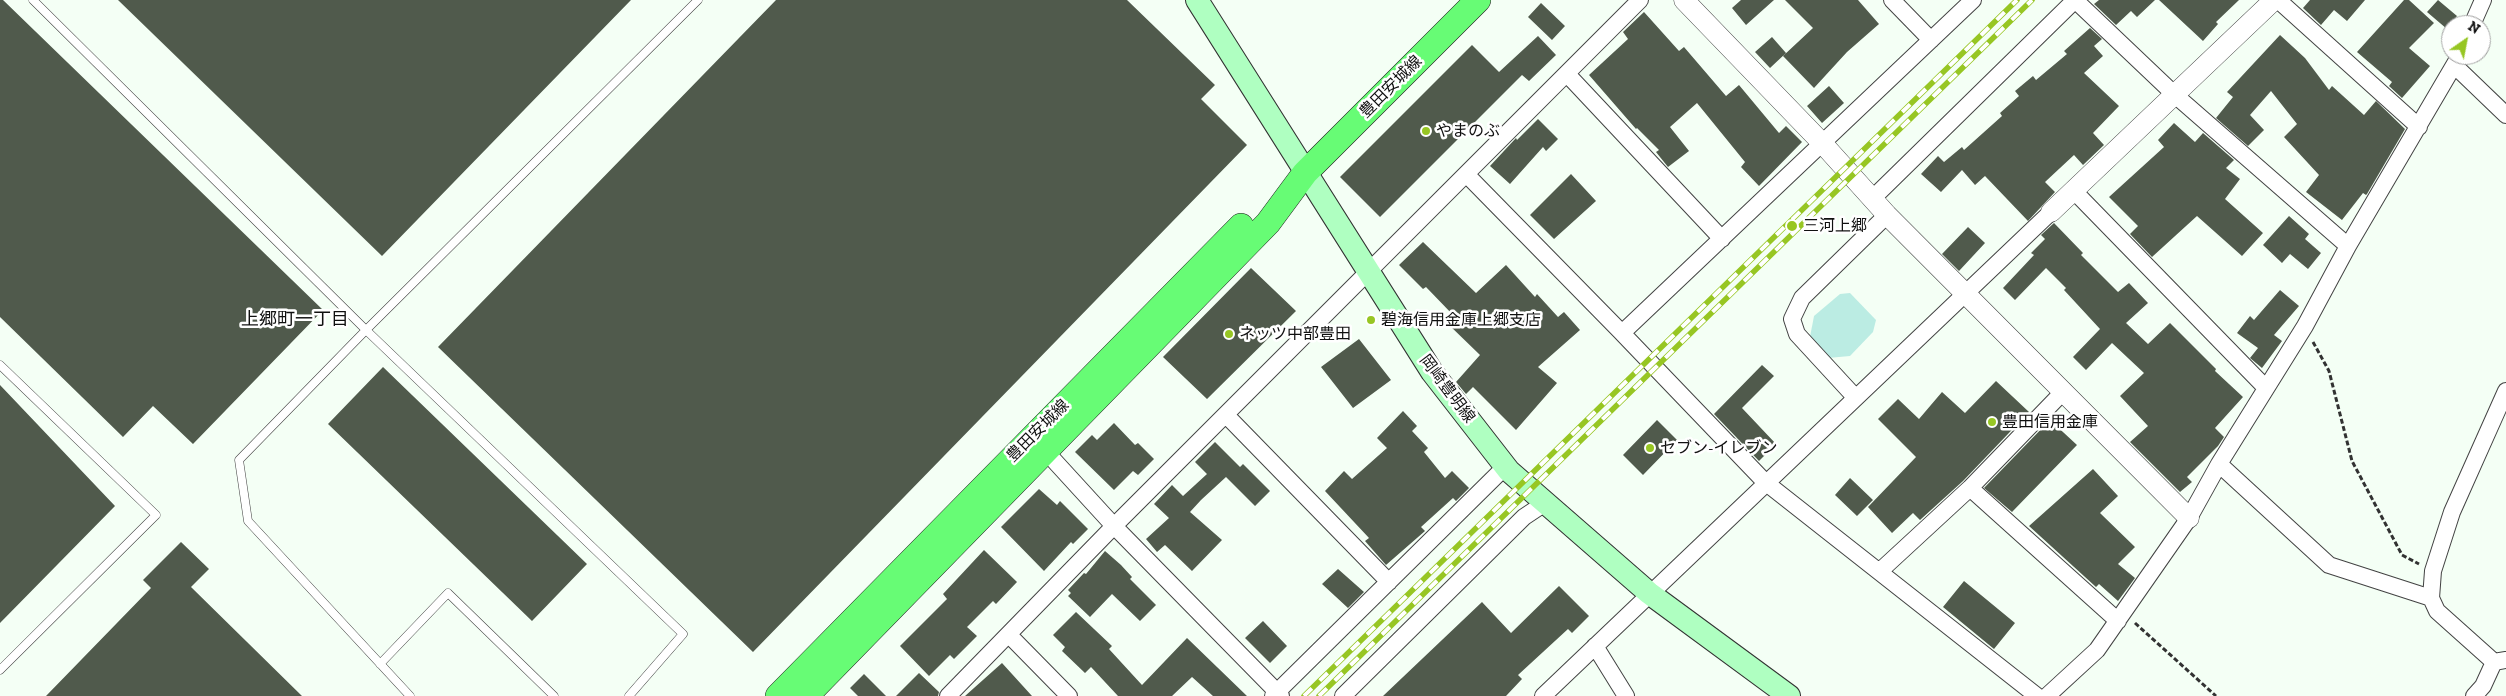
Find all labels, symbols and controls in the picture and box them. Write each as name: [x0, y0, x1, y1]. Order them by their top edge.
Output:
north arrow: [2441, 15, 2491, 65]
text: N: [2465, 18, 2483, 38]
street label: 豊田安城線: [1356, 52, 1426, 122]
place label: やまのぶ: [1436, 121, 1500, 141]
marker: やまのぶ: [1420, 125, 1432, 137]
place label: 三河上郷: [1803, 216, 1867, 236]
marker: 三河上郷: [1785, 219, 1799, 233]
district label: 上郷町一丁目: [241, 309, 349, 331]
place label: 碧海信用金庫上郷支店: [1381, 310, 1541, 330]
marker: 碧海信用金庫上郷支店: [1365, 314, 1377, 326]
place label: ネッツ中部豊田: [1239, 324, 1351, 344]
marker: ネッツ中部豊田: [1223, 328, 1235, 340]
street label: 岡崎豊明線: [1415, 351, 1479, 427]
street label: 豊田安城線: [1003, 396, 1073, 466]
place label: 豊田信用金庫: [2002, 412, 2098, 432]
marker: 豊田信用金庫: [1986, 416, 1998, 428]
place label: セブン-イレブン: [1660, 438, 1778, 458]
marker: セブン-イレブン: [1644, 442, 1656, 454]

